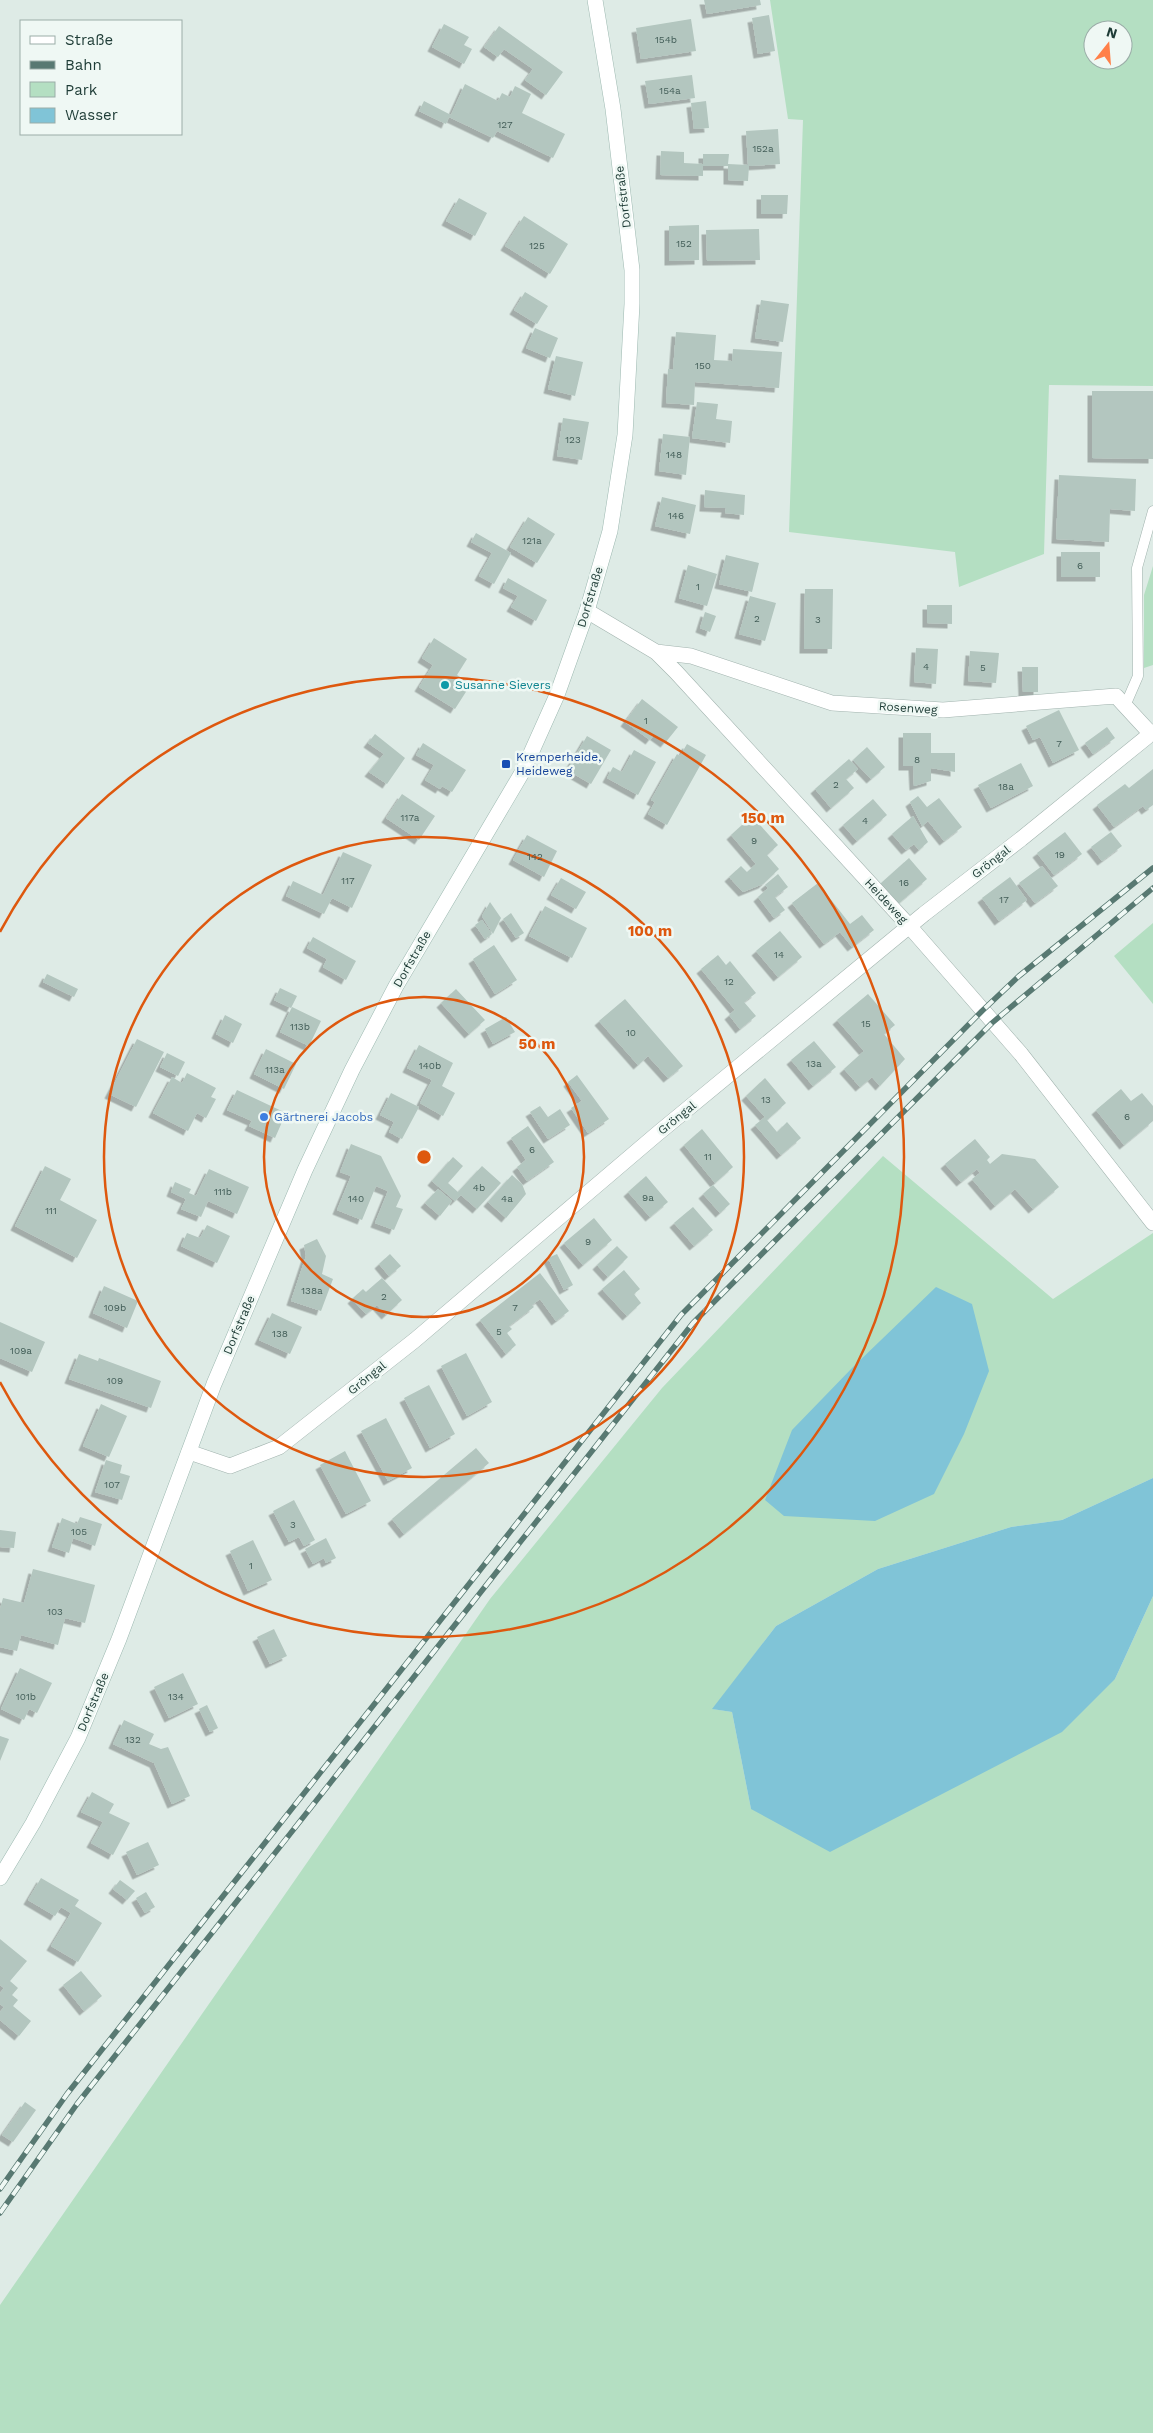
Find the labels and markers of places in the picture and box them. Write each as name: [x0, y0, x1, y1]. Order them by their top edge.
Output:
place label: Susanne Sievers: [455, 678, 551, 692]
marker: Susanne Sievers: [439, 679, 451, 691]
place label: Kremperheide, Heideweg: [516, 750, 601, 778]
marker: Kremperheide, Heideweg: [500, 758, 512, 770]
place label: Gärtnerei Jacobs: [274, 1110, 373, 1124]
marker: Gärtnerei Jacobs: [258, 1111, 270, 1123]
centre of rings: [415, 1148, 433, 1166]

